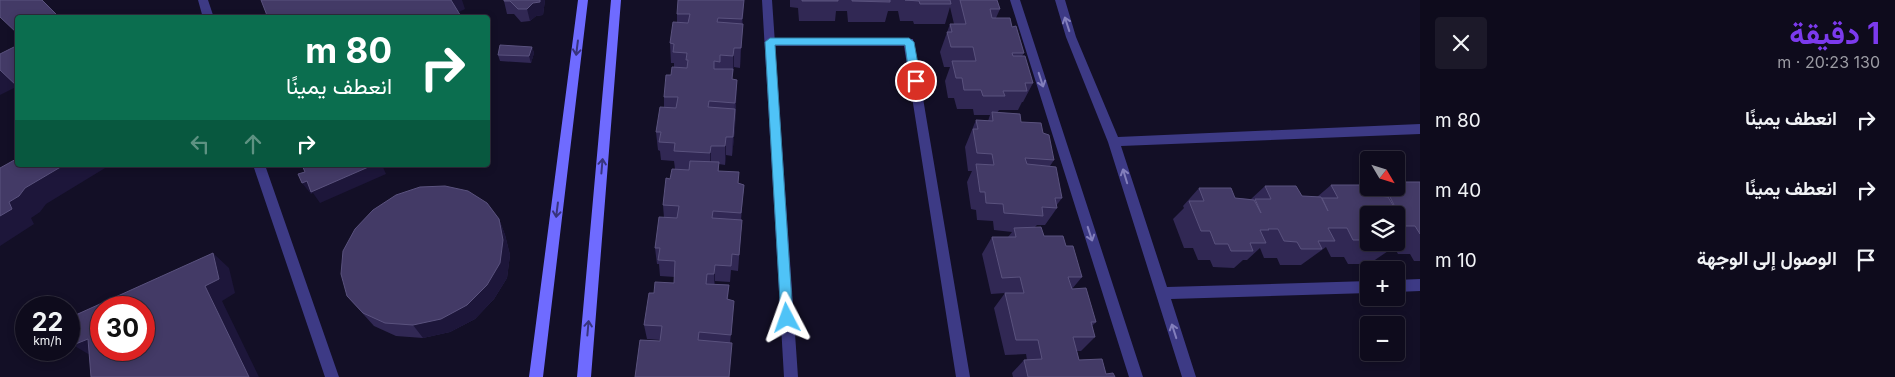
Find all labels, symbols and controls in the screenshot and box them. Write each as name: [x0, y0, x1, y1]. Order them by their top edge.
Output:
text: 1 دقيقة: [1789, 15, 1880, 51]
one-way arrow: [1062, 16, 1071, 32]
button: close: [1435, 17, 1487, 69]
text: 80 m: [305, 29, 392, 71]
icon: right: [410, 35, 475, 100]
one-way arrow: [572, 40, 582, 56]
text: 130 m · 20:23: [1777, 52, 1880, 72]
pin: [895, 60, 937, 102]
icon: arrive: [902, 67, 930, 95]
one-way arrow: [1036, 71, 1046, 87]
text: انعطف يمينًا: [286, 73, 392, 99]
icon: right: [1852, 106, 1880, 134]
text: انعطف يمينًا: [1745, 107, 1837, 130]
text: 80 m: [1435, 109, 1481, 132]
icon: left: [186, 130, 214, 158]
icon: ahead: [239, 130, 267, 158]
icon: right: [292, 130, 320, 158]
north arrow: [1360, 151, 1405, 196]
map controls: [1360, 151, 1405, 361]
one-way arrow: [597, 159, 606, 175]
one-way arrow: [1119, 168, 1129, 184]
icon: right: [1852, 176, 1880, 204]
text: انعطف يمينًا: [1745, 177, 1837, 200]
text: 40 m: [1435, 179, 1481, 202]
one-way arrow: [552, 201, 562, 217]
button: layers: [1360, 206, 1405, 251]
one-way arrow: [1086, 226, 1096, 242]
icon: arrive: [1852, 246, 1880, 274]
text: الوصول إلى الوجهة: [1697, 247, 1837, 270]
text: 10 m: [1435, 249, 1477, 272]
button: +: [1360, 261, 1405, 306]
position arrow: [760, 291, 812, 343]
speed limit sign: 30: [90, 296, 155, 361]
text: 22: [32, 307, 63, 337]
button: −: [1360, 316, 1405, 361]
one-way arrow: [583, 321, 593, 337]
one-way arrow: [1168, 323, 1178, 339]
text: km/h: [33, 333, 62, 348]

